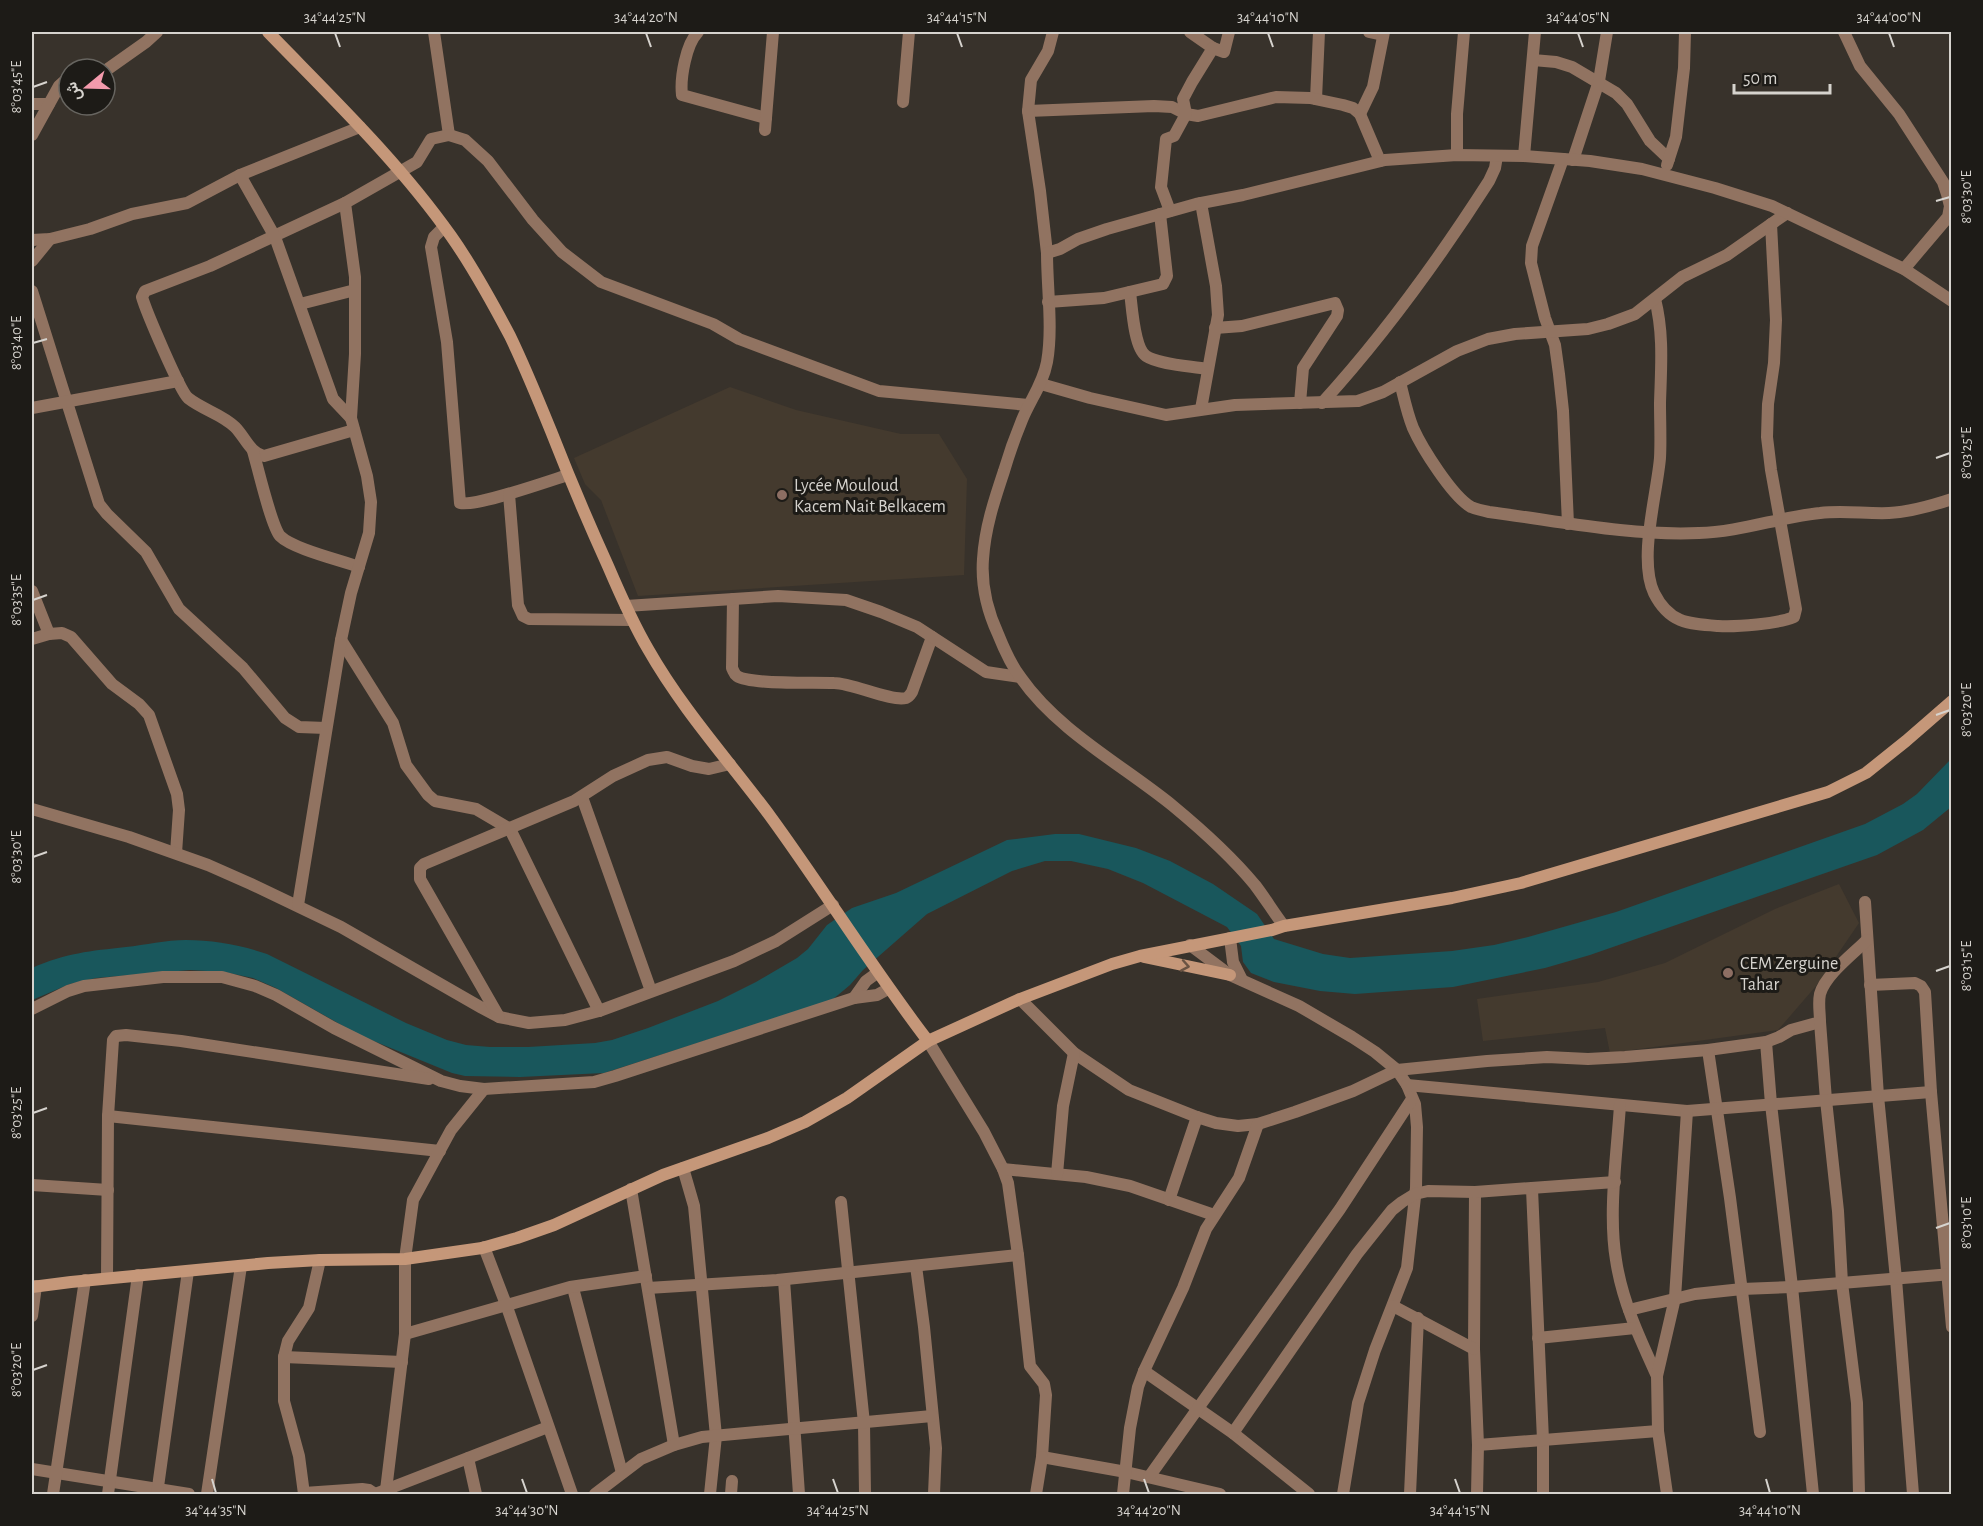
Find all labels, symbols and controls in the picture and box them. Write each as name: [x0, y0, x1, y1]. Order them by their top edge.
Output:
text: 34°44'25"N: [304, 10, 366, 25]
text: 34°44'20"N: [614, 10, 678, 25]
text: 34°44'15"N: [927, 10, 987, 25]
text: 34°44'10"N: [1237, 10, 1299, 25]
text: 34°44'05"N: [1546, 10, 1610, 25]
text: 34°44'00"N: [1857, 10, 1922, 25]
north arrow: [57, 57, 117, 117]
scale bar: [1734, 57, 1830, 95]
text: 8°03'45"E: [9, 60, 24, 114]
text: 50 m: [1743, 70, 1777, 88]
text: ش: [63, 80, 85, 103]
text: 8°03'30"E: [1959, 170, 1974, 224]
text: 8°03'40"E: [9, 316, 24, 370]
text: 8°03'25"E: [1959, 427, 1974, 479]
place label: Lycée Mouloud Kacem Nait Belkacem: [794, 477, 946, 516]
marker: Lycée Mouloud Kacem Nait Belkacem: [775, 488, 789, 502]
text: 8°03'35"E: [9, 574, 24, 626]
text: 8°03'20"E: [1959, 683, 1974, 737]
text: 8°03'30"E: [9, 830, 24, 884]
text: 8°03'15"E: [1959, 941, 1974, 991]
place label: CEM Zerguine Tahar: [1740, 955, 1838, 994]
one-way arrow: [1180, 959, 1190, 972]
marker: CEM Zerguine Tahar: [1721, 966, 1735, 980]
text: 8°03'25"E: [9, 1087, 24, 1139]
text: 8°03'10"E: [1959, 1197, 1974, 1249]
text: 8°03'20"E: [9, 1343, 24, 1397]
text: 34°44'35"N: [185, 1503, 247, 1518]
text: 34°44'30"N: [495, 1503, 559, 1518]
text: 34°44'25"N: [807, 1503, 869, 1518]
text: 34°44'20"N: [1117, 1503, 1181, 1518]
text: 34°44'15"N: [1430, 1503, 1490, 1518]
text: 34°44'10"N: [1739, 1503, 1801, 1518]

